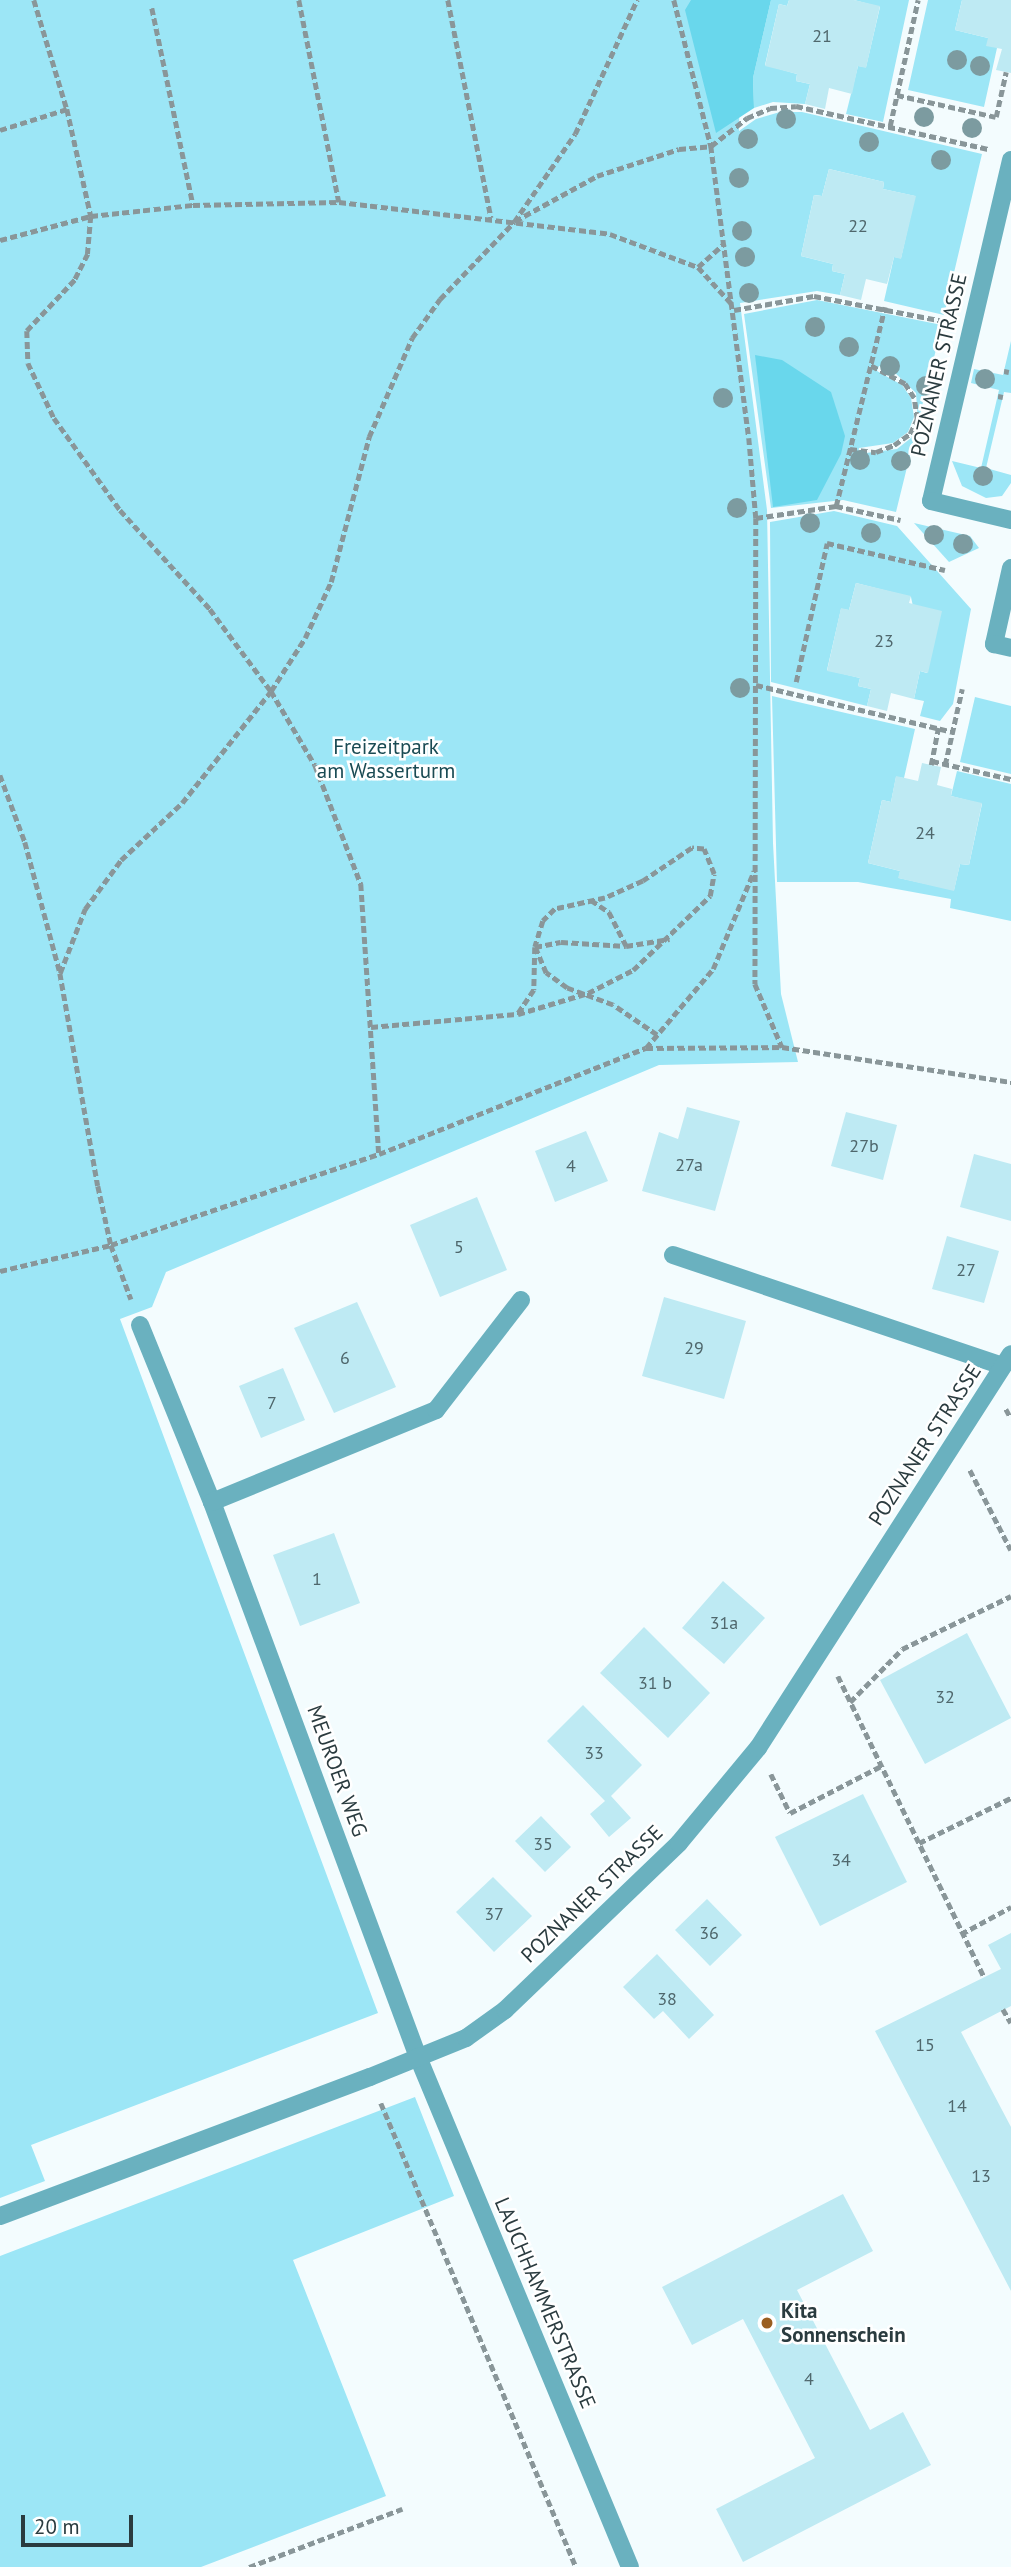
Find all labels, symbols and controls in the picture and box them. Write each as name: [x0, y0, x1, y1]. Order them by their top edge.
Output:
house number: 21: [812, 25, 832, 47]
house number: 22: [848, 215, 868, 237]
street label: POZNANER STRASSE: [906, 271, 972, 459]
house number: 23: [874, 630, 894, 652]
park label: Freizeitpark am Wasserturm: [317, 734, 455, 784]
house number: 24: [915, 822, 935, 844]
house number: 27b: [849, 1135, 879, 1157]
house number: 27a: [675, 1154, 703, 1176]
house number: 4: [566, 1155, 576, 1177]
house number: 5: [454, 1236, 464, 1258]
house number: 27: [956, 1259, 976, 1281]
house number: 29: [684, 1337, 704, 1359]
house number: 6: [340, 1347, 350, 1369]
street label: POZNANER STRASSE: [863, 1360, 987, 1530]
house number: 7: [267, 1392, 277, 1414]
house number: 1: [312, 1568, 322, 1590]
house number: 31a: [710, 1612, 738, 1634]
house number: 31 b: [638, 1672, 672, 1694]
house number: 32: [935, 1686, 955, 1708]
street label: MEUROER WEG: [302, 1702, 372, 1840]
house number: 33: [584, 1742, 604, 1764]
street label: POZNANER STRASSE: [516, 1820, 668, 1968]
house number: 35: [533, 1833, 553, 1855]
house number: 34: [831, 1849, 851, 1871]
house number: 37: [484, 1903, 504, 1925]
house number: 36: [699, 1922, 719, 1944]
house number: 38: [657, 1988, 677, 2010]
house number: 15: [915, 2034, 935, 2056]
house number: 14: [947, 2095, 967, 2117]
house number: 13: [971, 2165, 991, 2187]
street label: LAUCHHAMMERSTRASSE: [489, 2194, 601, 2412]
place label: Kita Sonnenschein: [781, 2298, 906, 2348]
marker: Kita Sonnenschein: [759, 2315, 775, 2331]
house number: 4: [804, 2368, 814, 2390]
scale bar: [24, 2500, 136, 2544]
text: 20 m: [34, 2513, 80, 2540]

